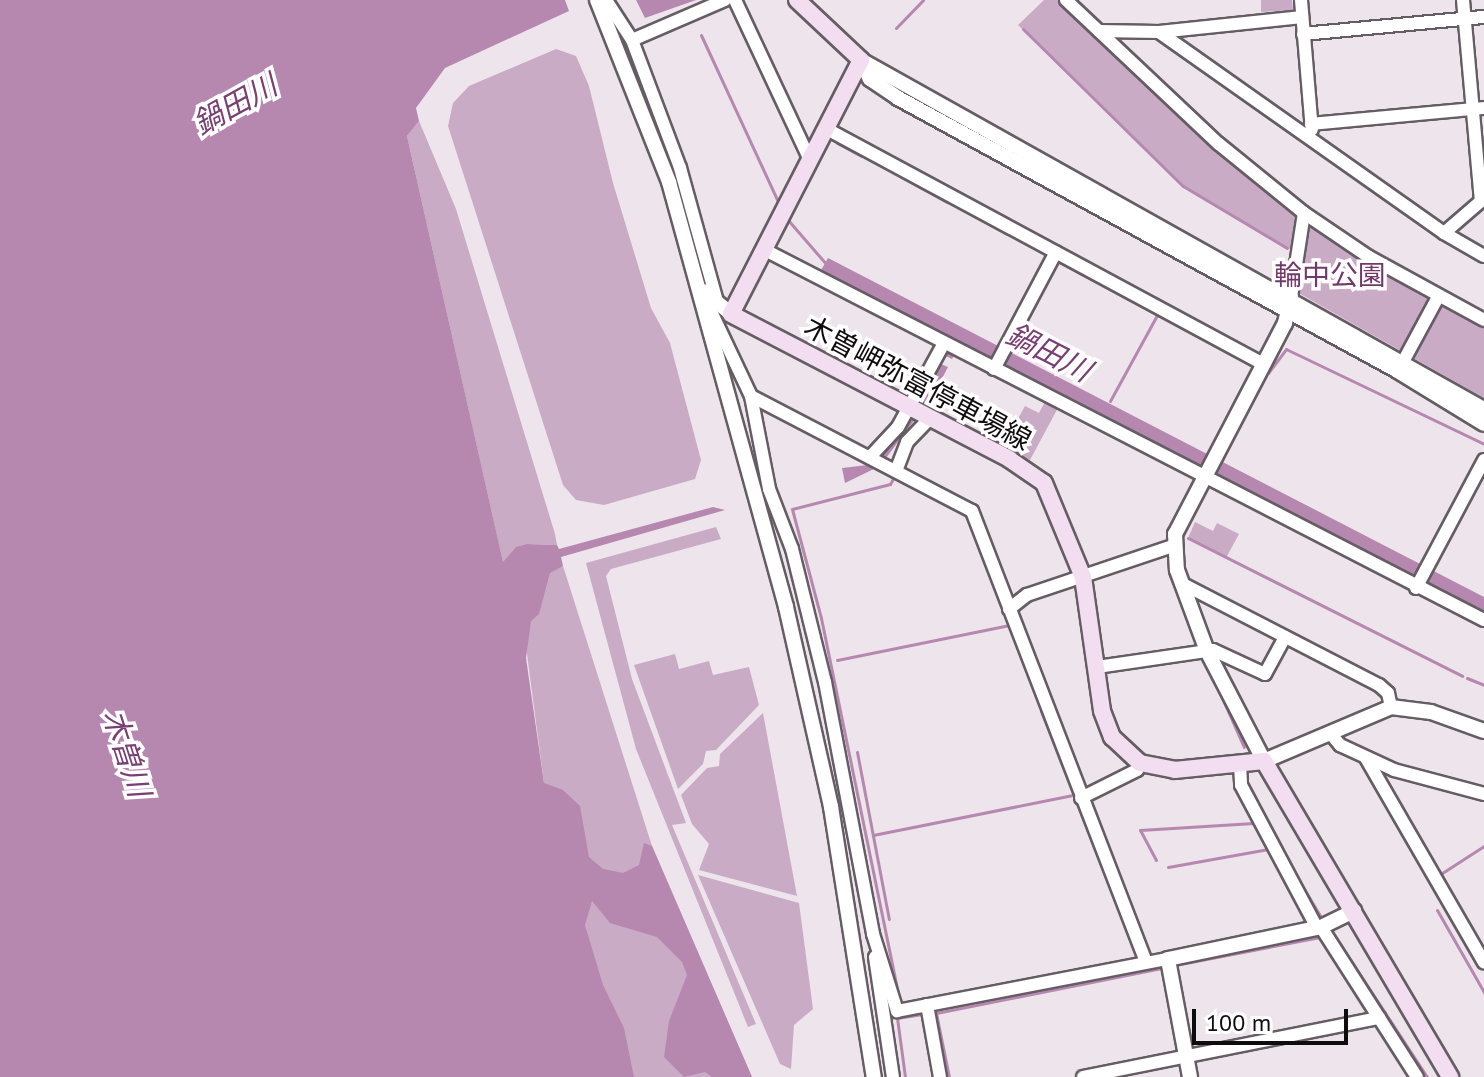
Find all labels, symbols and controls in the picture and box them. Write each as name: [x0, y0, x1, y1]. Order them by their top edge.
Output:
water label: 鍋田川: [187, 66, 283, 142]
park label: 輪中公園: [1274, 258, 1386, 292]
street label: 木曽岬弥富停車場線: [799, 309, 1037, 457]
water label: 鍋田川: [1001, 316, 1097, 388]
water label: 木曽川: [96, 705, 158, 801]
scale bar: [1196, 993, 1352, 1043]
text: 100 m: [1206, 1007, 1271, 1038]

